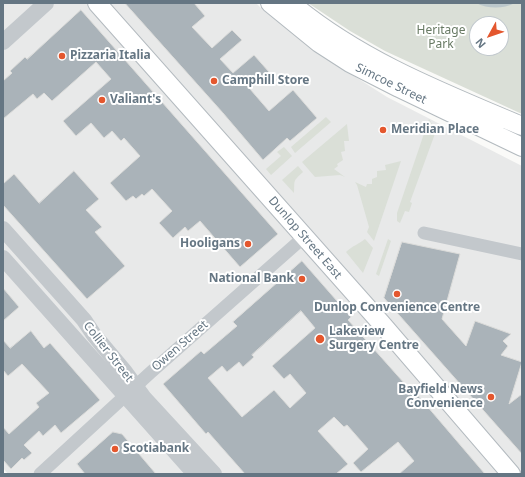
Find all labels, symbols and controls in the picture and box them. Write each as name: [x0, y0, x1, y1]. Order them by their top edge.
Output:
north arrow: [469, 16, 509, 56]
park label: Heritage Park: [417, 24, 465, 52]
text: N: [472, 35, 489, 52]
place label: Pizzaria Italia: [70, 49, 151, 63]
marker: Pizzaria Italia: [57, 51, 67, 61]
street label: Simcoe Street: [353, 61, 429, 107]
place label: Camphill Store: [222, 74, 309, 88]
marker: Camphill Store: [209, 76, 219, 86]
place label: Valiant's: [110, 93, 161, 107]
marker: Valiant's: [97, 95, 107, 105]
place label: Meridian Place: [391, 123, 479, 137]
marker: Meridian Place: [378, 125, 388, 135]
street label: Dunlop Street East: [265, 194, 345, 282]
place label: Hooligans: [180, 237, 240, 251]
marker: Hooligans: [243, 239, 253, 249]
place label: National Bank: [209, 272, 294, 286]
marker: National Bank: [297, 274, 307, 284]
marker: Dunlop Convenience Centre: [392, 289, 402, 299]
place label: Dunlop Convenience Centre: [314, 301, 480, 315]
street label: Owen Street: [149, 318, 211, 374]
street label: Collier Street: [80, 319, 136, 385]
place label: Lakeview Surgery Centre: [329, 325, 419, 353]
marker: Lakeview Surgery Centre: [314, 333, 326, 345]
place label: Bayfield News Convenience: [398, 383, 483, 411]
marker: Bayfield News Convenience: [486, 392, 496, 402]
place label: Scotiabank: [123, 442, 189, 456]
marker: Scotiabank: [110, 444, 120, 454]

